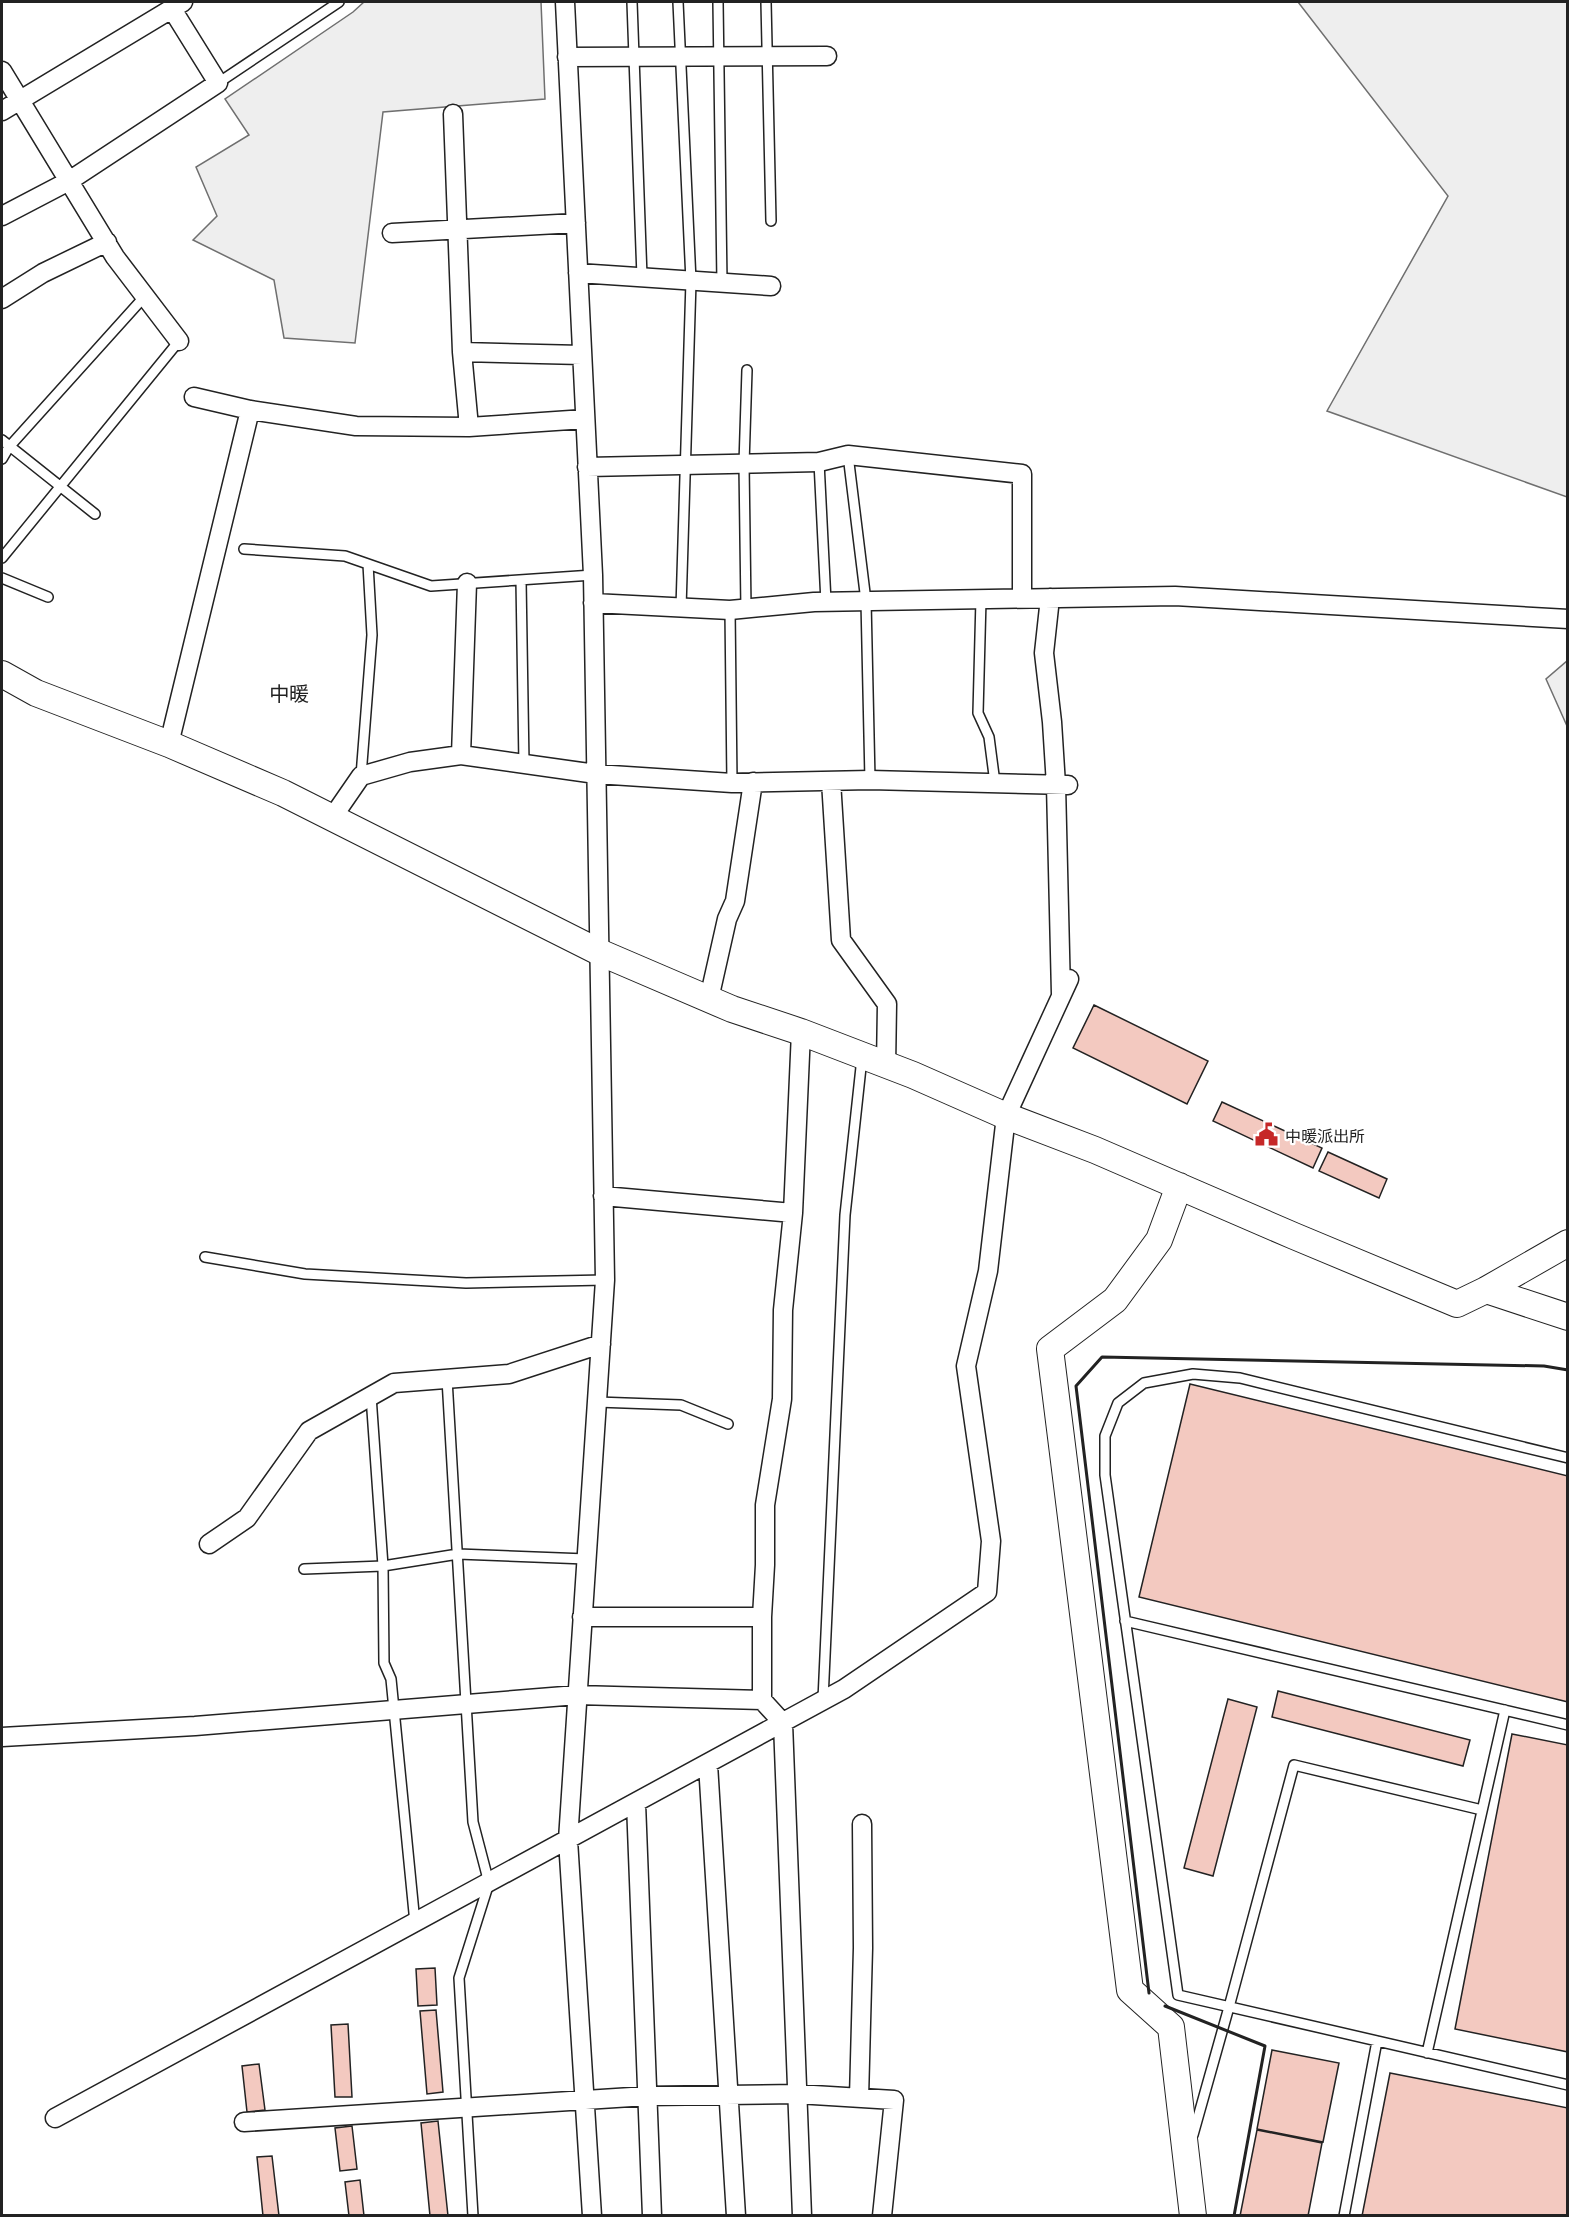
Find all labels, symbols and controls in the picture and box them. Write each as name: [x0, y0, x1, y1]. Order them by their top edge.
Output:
district label: 中暖: [269, 677, 309, 707]
public building icon: 中暖派出所: [1254, 1122, 1280, 1148]
place label: 中暖派出所: [1285, 1123, 1365, 1147]

